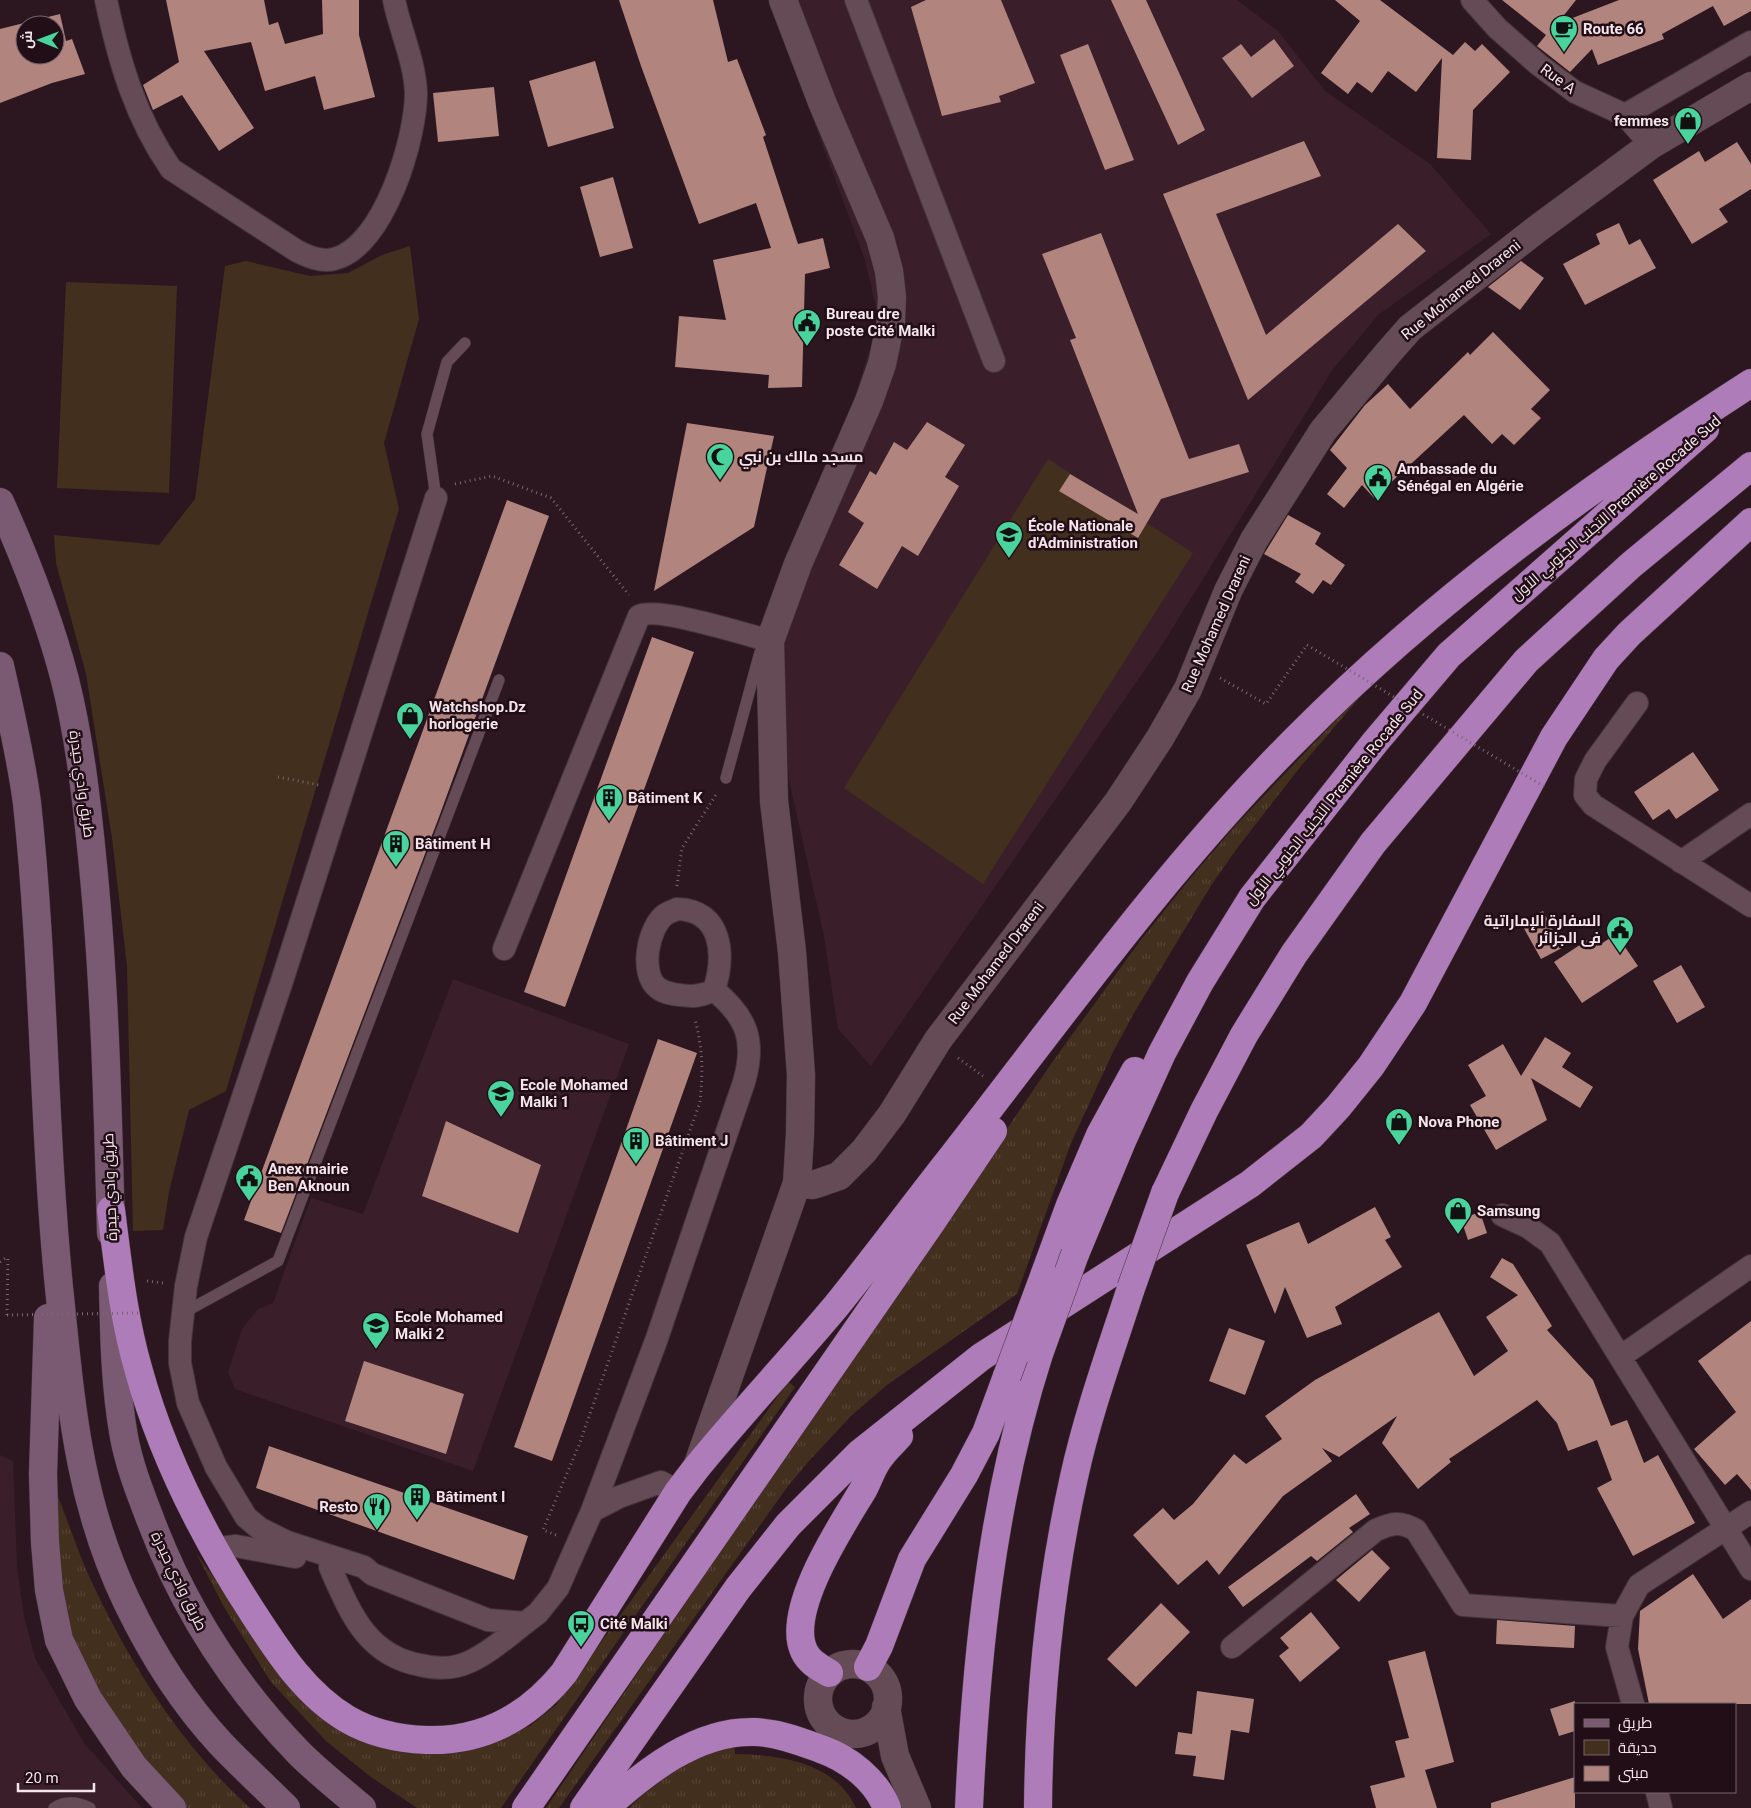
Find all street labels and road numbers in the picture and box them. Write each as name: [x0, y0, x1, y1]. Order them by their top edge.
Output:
street label: Rue A: [1537, 60, 1579, 98]
street label: Rue Mohamed Drareni: [1398, 236, 1524, 344]
street label: التجنب الجنوبي الأول Première Rocade Sud: [1507, 412, 1727, 606]
street label: Rue Mohamed Drareni: [1178, 553, 1254, 695]
street label: التجنب الجنوبي الأول Première Rocade Sud: [1241, 686, 1429, 910]
street label: طريق وادي حيدرة: [63, 729, 98, 839]
street label: Rue Mohamed Drareni: [944, 898, 1048, 1028]
street label: طريق وادي حيدرة: [99, 1133, 124, 1241]
street label: طريق وادي حيدرة: [145, 1528, 211, 1635]

